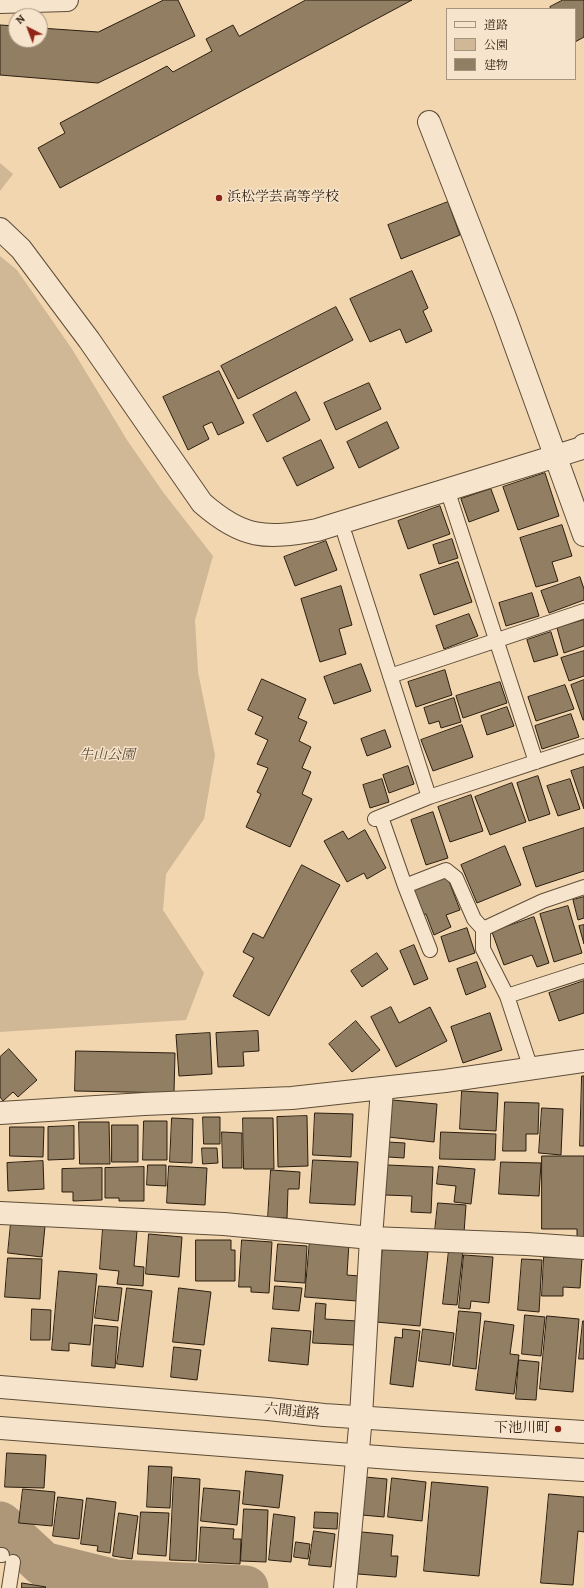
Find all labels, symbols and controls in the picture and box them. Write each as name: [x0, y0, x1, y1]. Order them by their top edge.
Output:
north arrow: [8, 8, 48, 48]
legend: [446, 8, 576, 80]
text: N: [12, 11, 28, 28]
text: 道路: [484, 17, 508, 33]
text: 公園: [484, 37, 508, 53]
text: 建物: [484, 57, 508, 73]
place label: 浜松学芸高等学校: [227, 190, 339, 206]
marker: 浜松学芸高等学校: [214, 193, 224, 203]
park label: 牛山公園: [79, 748, 135, 764]
street label: 六間道路: [263, 1401, 321, 1423]
place label: 下池川町: [494, 1421, 550, 1437]
marker: 下池川町: [553, 1424, 563, 1434]

